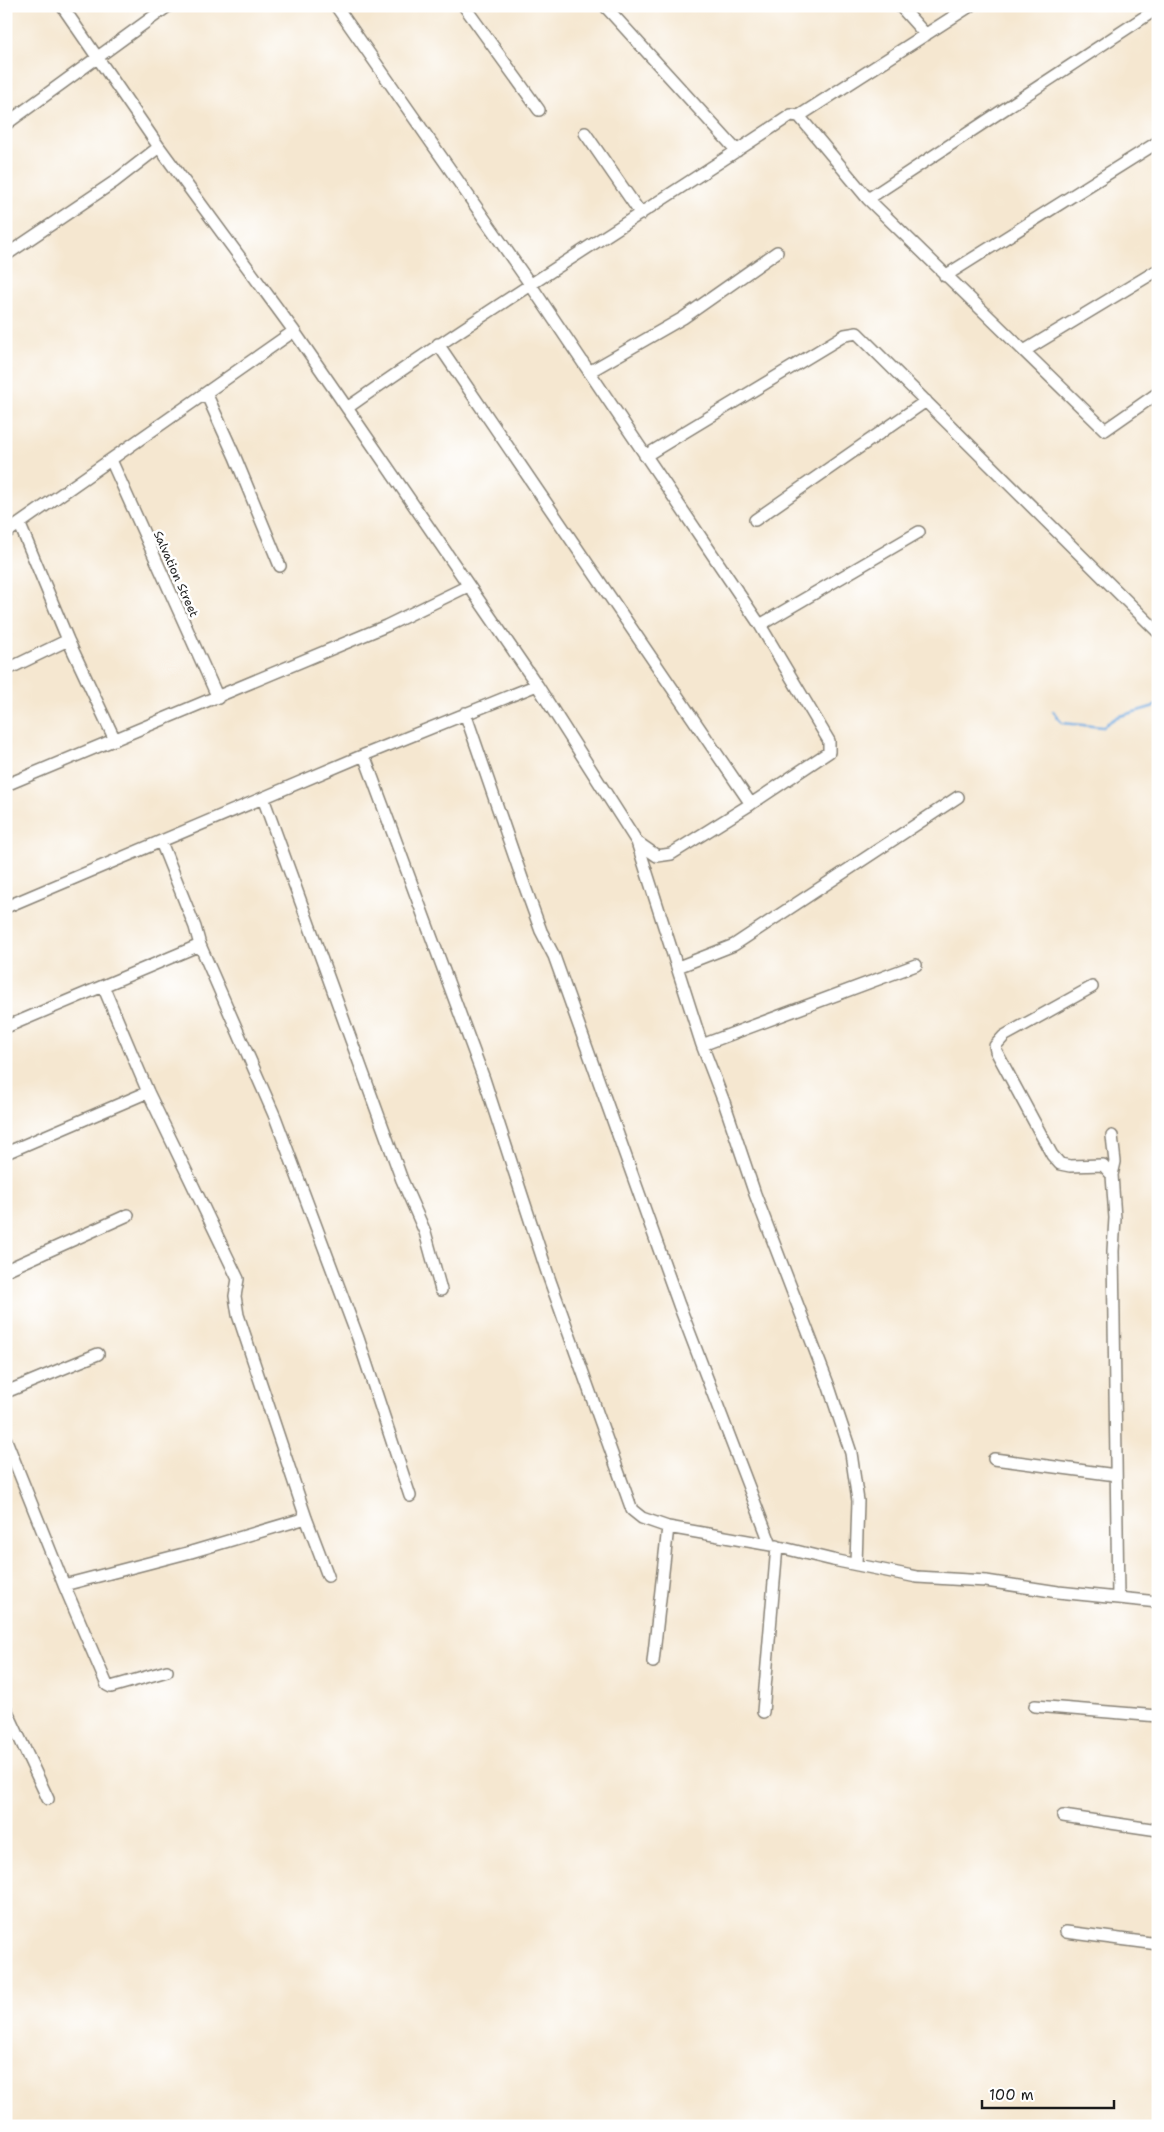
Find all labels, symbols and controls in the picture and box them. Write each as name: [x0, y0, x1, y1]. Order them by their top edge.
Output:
street label: Salvation Street: [150, 528, 202, 620]
scale bar: [982, 2077, 1114, 2109]
text: 100 m: [989, 2085, 1034, 2105]

